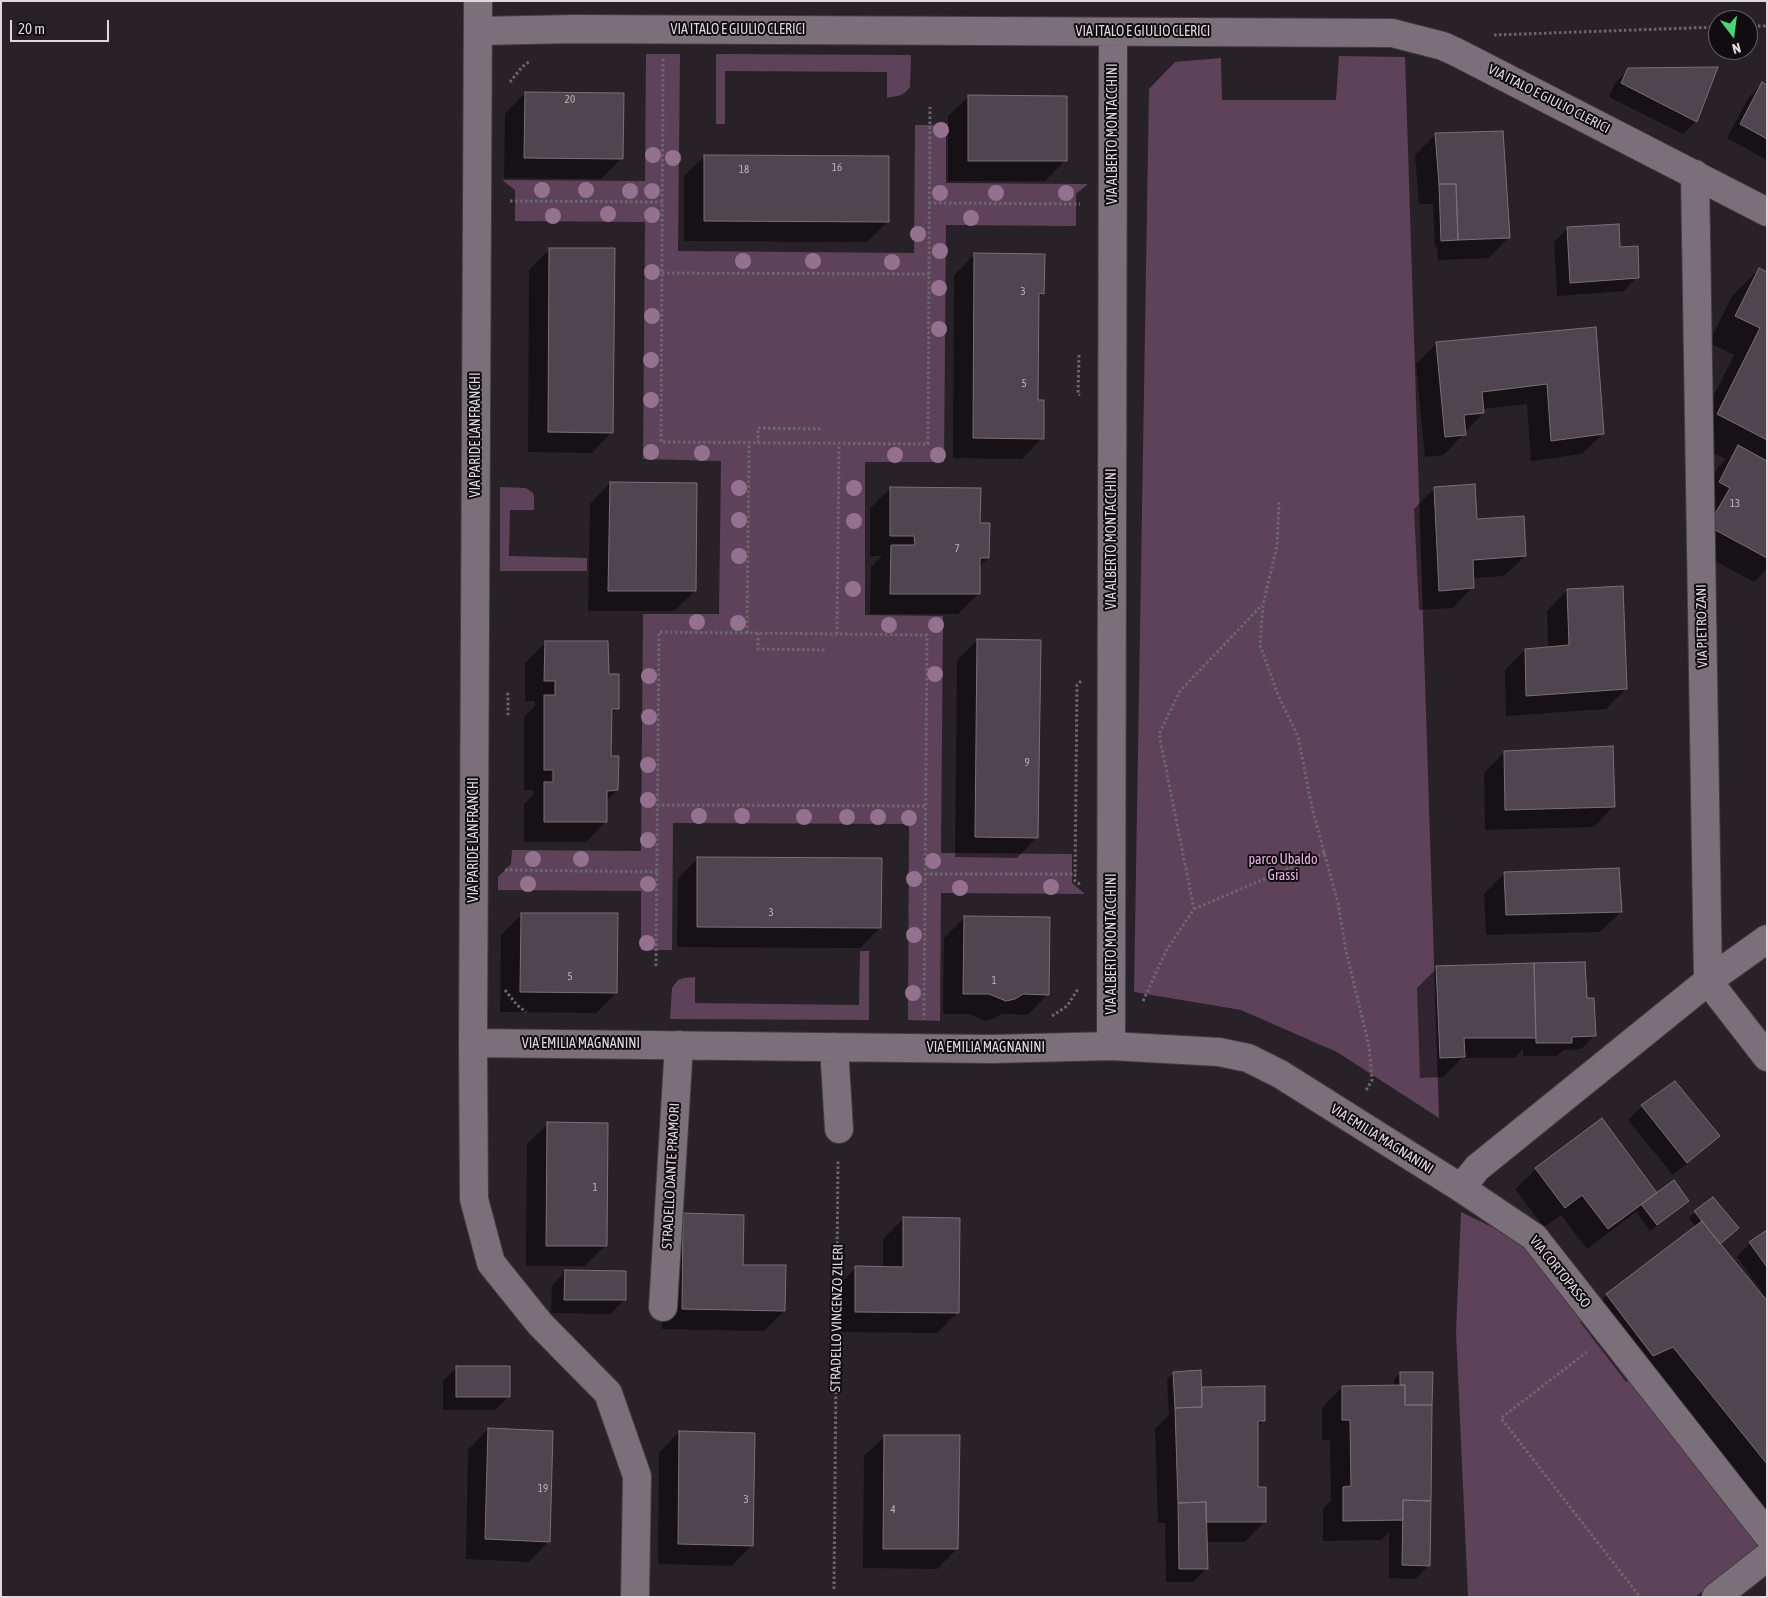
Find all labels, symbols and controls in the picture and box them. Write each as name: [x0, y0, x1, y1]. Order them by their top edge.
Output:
scale bar: [12, 10, 111, 42]
north arrow: [1708, 10, 1758, 60]
text: 20 m: [18, 20, 45, 37]
street label: VIA ITALO E GIULIO CLERICI: [671, 22, 805, 38]
street label: VIA ITALO E GIULIO CLERICI: [1076, 24, 1210, 40]
text: N: [1731, 40, 1743, 57]
street label: VIA ITALO E GIULIO CLERICI: [1485, 61, 1613, 137]
street label: VIA ALBERTO MONTACCHINI: [1105, 63, 1121, 205]
house number: 20: [565, 93, 575, 107]
house number: 16: [832, 161, 842, 175]
house number: 18: [739, 163, 749, 177]
house number: 3: [1020, 285, 1026, 299]
street label: VIA PARIDE LANFRANCHI: [468, 373, 484, 497]
house number: 5: [1021, 377, 1027, 391]
street label: VIA ALBERTO MONTACCHINI: [1104, 468, 1120, 610]
house number: 13: [1730, 497, 1740, 511]
house number: 7: [954, 542, 960, 556]
street label: VIA PIETRO ZANI: [1693, 584, 1711, 668]
house number: 9: [1024, 756, 1030, 770]
street label: VIA PARIDE LANFRANCHI: [466, 778, 482, 902]
park label: parco Ubaldo Grassi: [1248, 852, 1318, 884]
street label: VIA ALBERTO MONTACCHINI: [1104, 873, 1120, 1015]
house number: 3: [768, 906, 774, 920]
house number: 5: [567, 970, 573, 984]
house number: 1: [991, 974, 997, 988]
street label: VIA EMILIA MAGNANINI: [522, 1036, 640, 1052]
street label: VIA EMILIA MAGNANINI: [927, 1040, 1045, 1056]
street label: VIA EMILIA MAGNANINI: [1327, 1101, 1437, 1177]
street label: STRADELLO DANTE PRAMORI: [659, 1103, 683, 1249]
house number: 1: [592, 1181, 598, 1195]
street label: VIA CORTOPASSO: [1526, 1233, 1594, 1311]
street label: STRADELLO VINCENZO ZILERI: [827, 1244, 847, 1392]
house number: 19: [538, 1482, 548, 1496]
house number: 3: [743, 1493, 749, 1507]
house number: 4: [890, 1503, 896, 1517]

